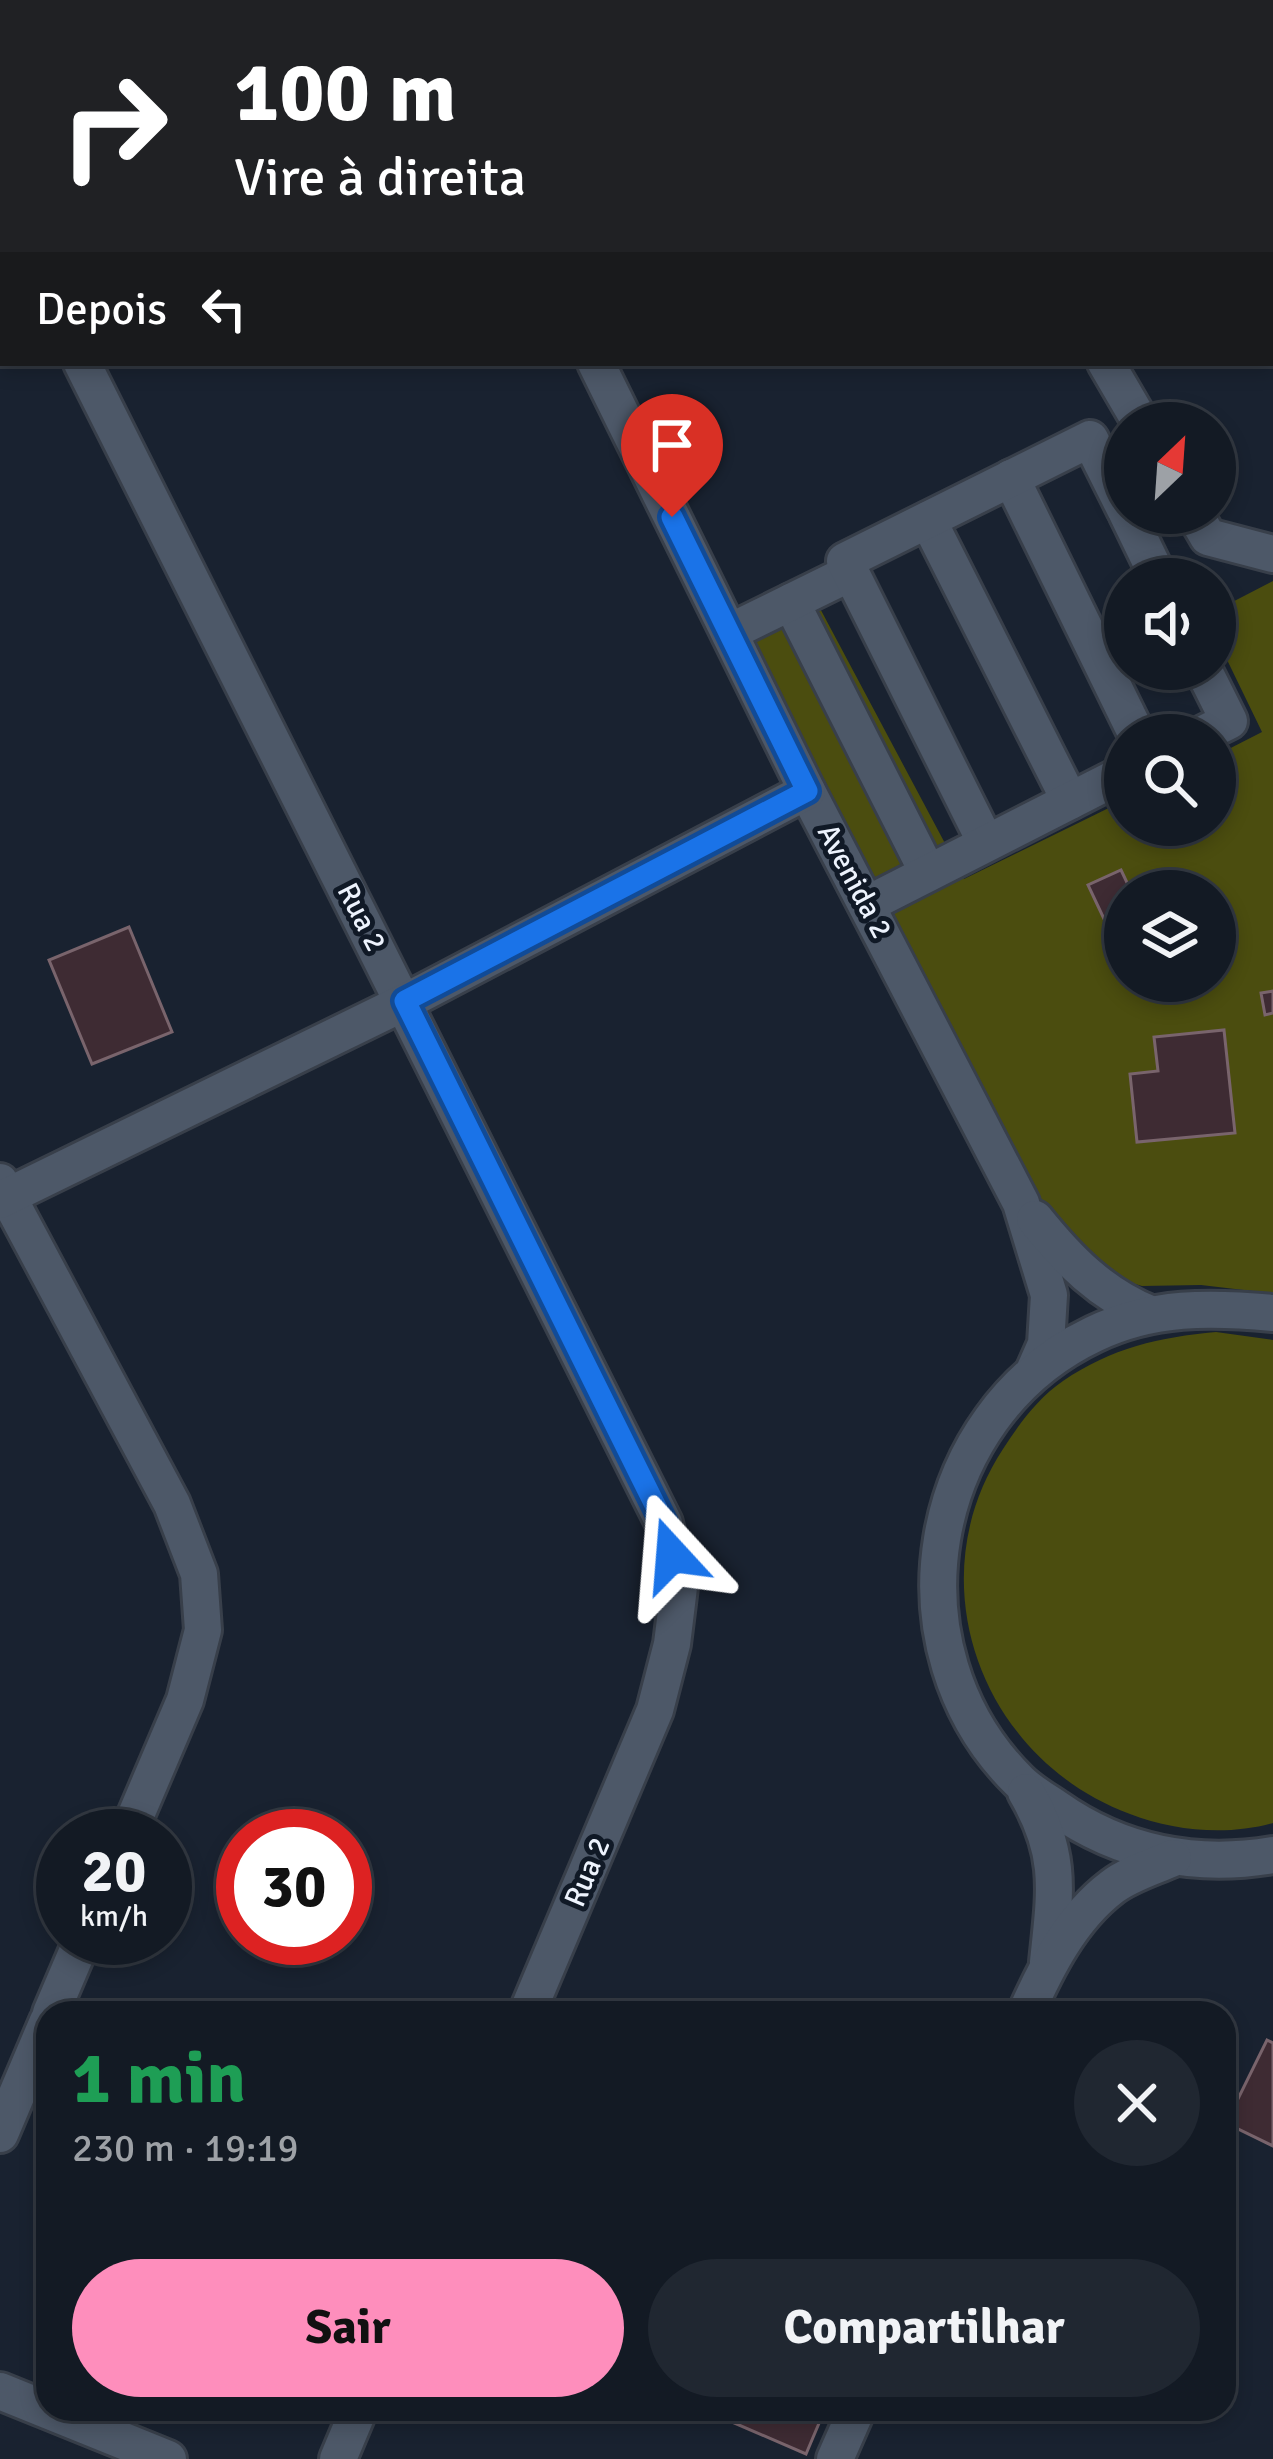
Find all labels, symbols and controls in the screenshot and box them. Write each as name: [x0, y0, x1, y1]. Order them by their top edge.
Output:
text: 100 m: [234, 41, 456, 145]
icon: right: [36, 48, 192, 204]
text: Vire à direita: [234, 144, 526, 211]
icon: left: [191, 276, 257, 342]
text: Depois: [36, 282, 167, 337]
pin: [621, 394, 723, 517]
north arrow: [1104, 402, 1236, 534]
map controls: [1104, 402, 1236, 1002]
icon: arrive: [639, 412, 705, 478]
button: sound: [1104, 558, 1236, 690]
button: search: [1104, 714, 1236, 846]
street label: Avenida 2: [809, 818, 900, 945]
button: layers: [1104, 870, 1236, 1002]
street label: Rua 2: [329, 877, 394, 958]
position arrow: [609, 1492, 735, 1618]
speed limit sign: 30: [216, 1809, 372, 1965]
street label: Rua 2: [556, 1832, 619, 1912]
text: 20: [82, 1835, 146, 1909]
text: km/h: [80, 1898, 148, 1935]
text: 1 min: [72, 2034, 246, 2123]
button: close: [1074, 2040, 1200, 2166]
text: 230 m · 19:19: [72, 2124, 299, 2172]
button: Sair: [72, 2259, 624, 2397]
button: Compartilhar: [648, 2259, 1200, 2397]

